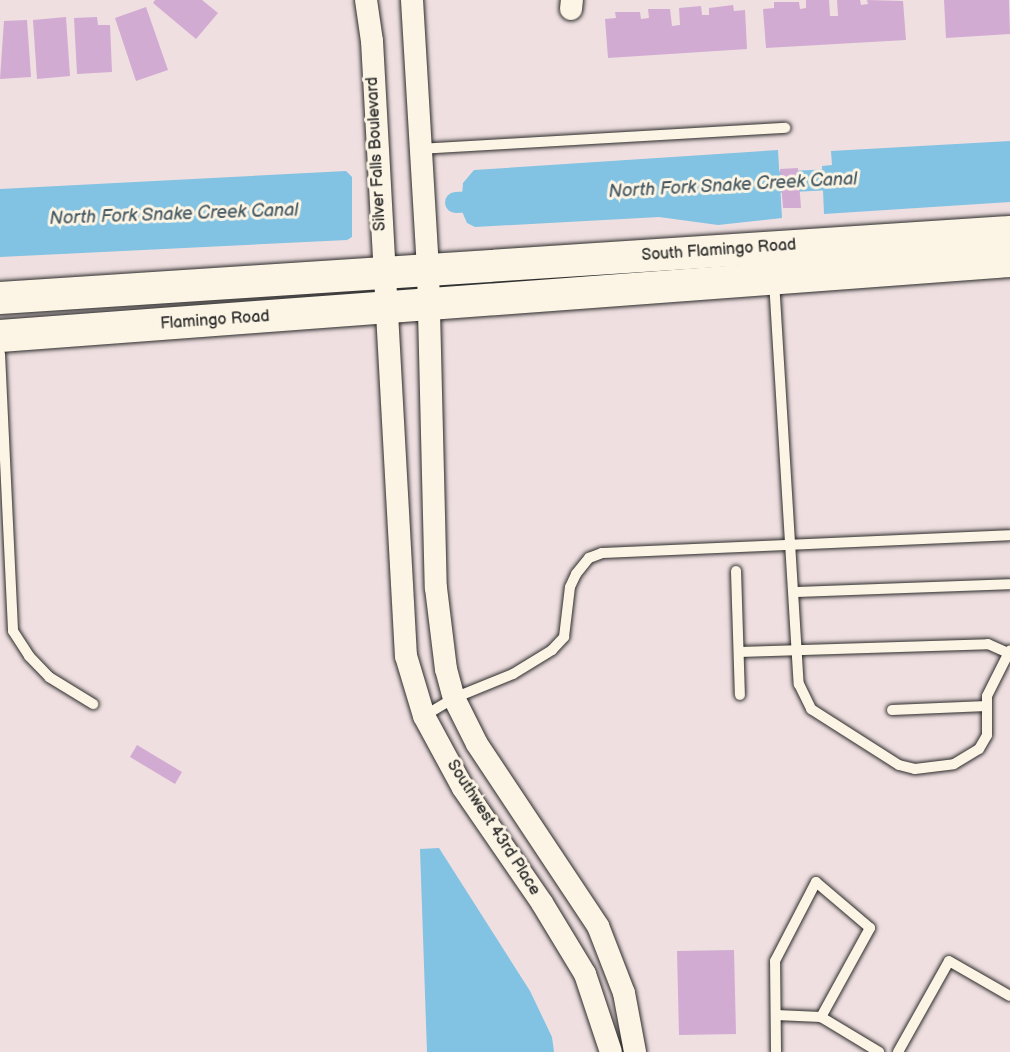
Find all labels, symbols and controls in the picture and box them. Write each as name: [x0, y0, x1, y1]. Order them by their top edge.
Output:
street label: Silver Falls Boulevard: [363, 76, 391, 232]
water label: North Fork Snake Creek Canal: [608, 169, 858, 203]
water label: North Fork Snake Creek Canal: [49, 200, 299, 230]
street label: South Flamingo Road: [641, 236, 797, 266]
street label: Flamingo Road: [160, 308, 270, 334]
street label: Southwest 43rd Place: [442, 757, 544, 899]

